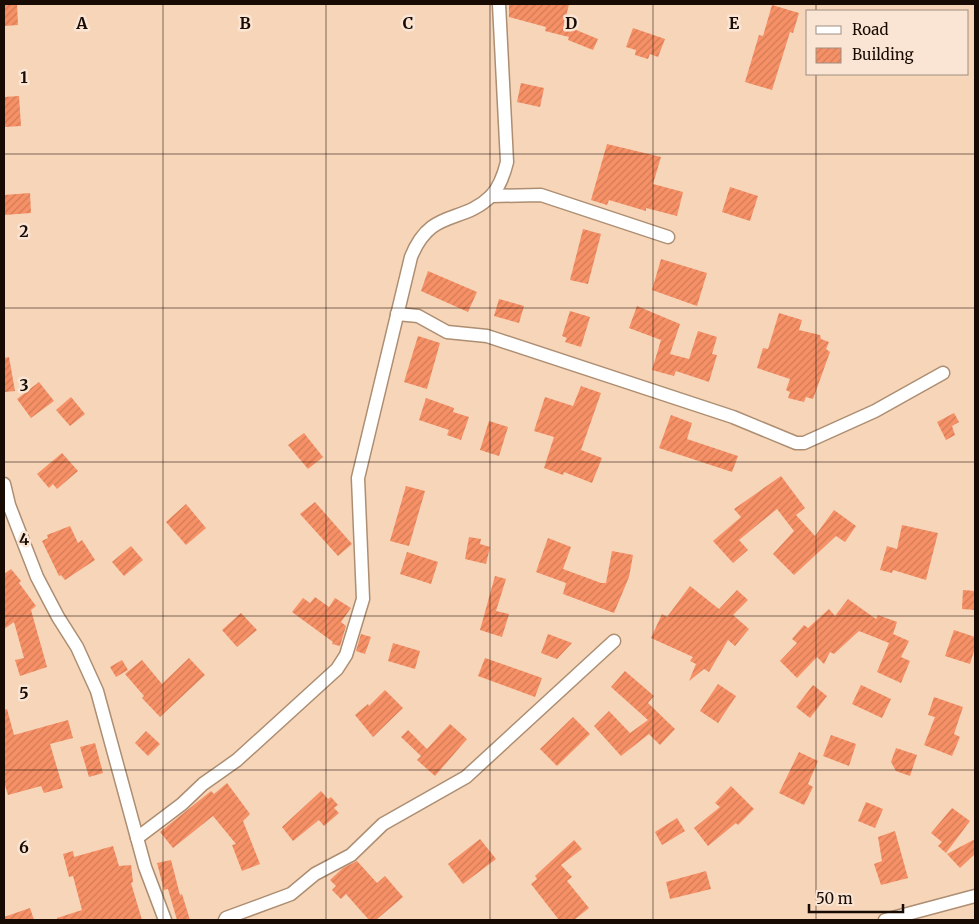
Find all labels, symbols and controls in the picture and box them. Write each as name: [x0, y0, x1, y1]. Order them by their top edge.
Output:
legend: [806, 10, 969, 75]
text: A: [75, 13, 88, 33]
text: B: [239, 13, 251, 33]
text: C: [403, 13, 413, 33]
text: D: [565, 13, 577, 33]
text: E: [729, 13, 740, 33]
text: Road: [852, 20, 888, 39]
text: Building: [852, 45, 914, 64]
text: 1: [20, 67, 28, 87]
text: 2: [19, 221, 29, 241]
text: 3: [19, 375, 29, 395]
text: 4: [19, 529, 29, 549]
text: 5: [19, 683, 29, 703]
text: 6: [19, 837, 29, 857]
scale bar: [809, 882, 903, 914]
text: 50 m: [816, 889, 853, 908]

